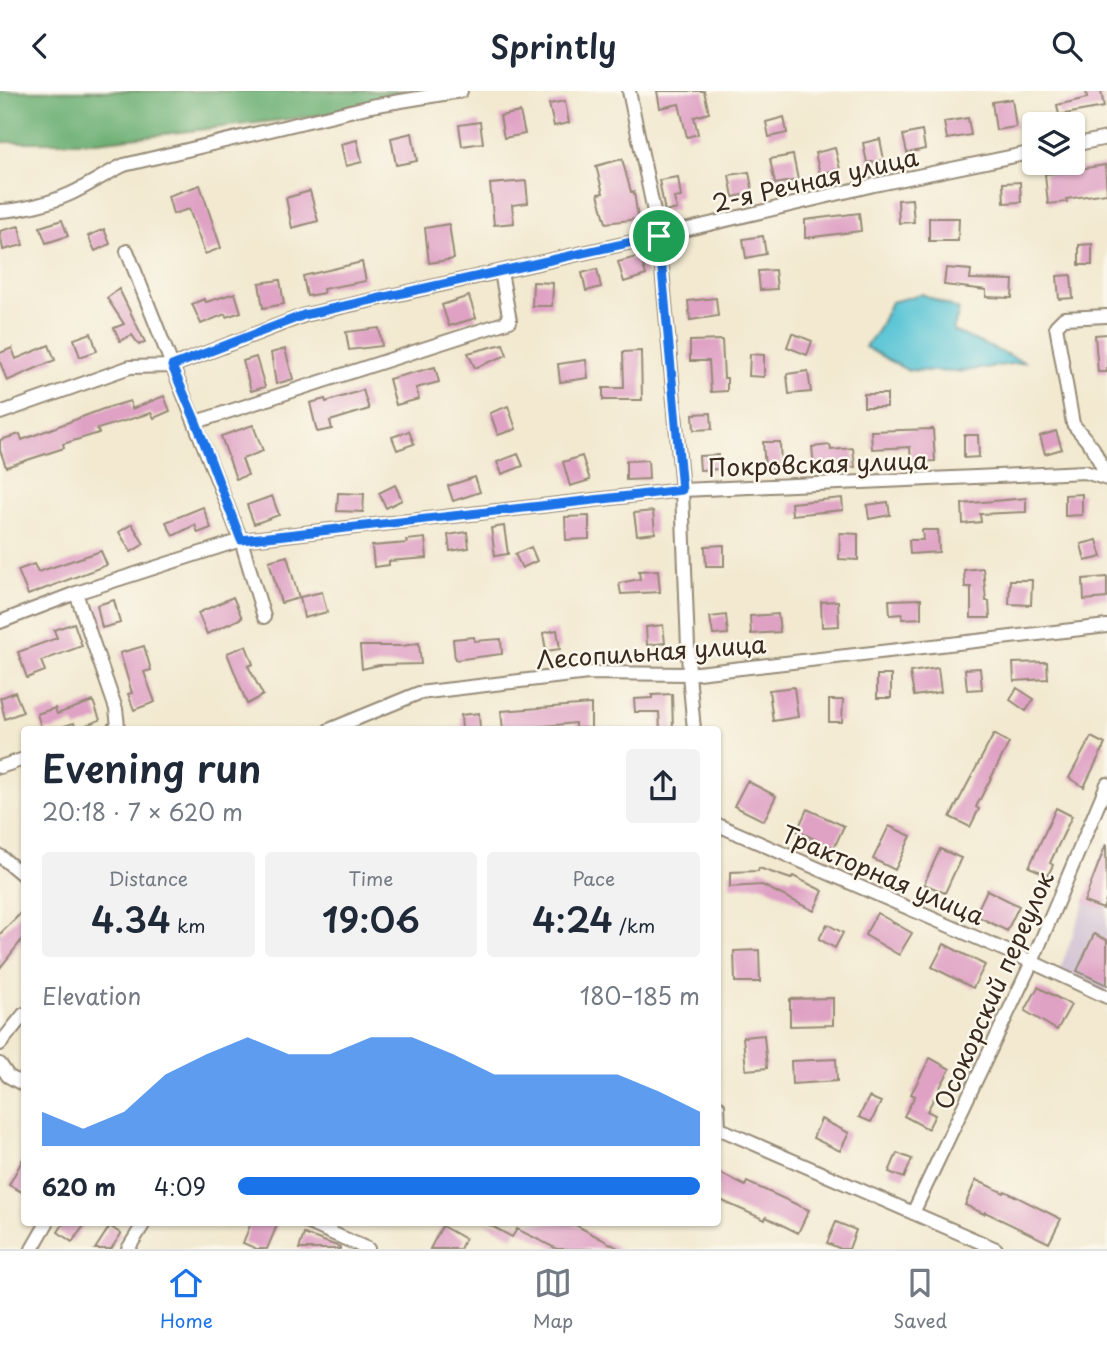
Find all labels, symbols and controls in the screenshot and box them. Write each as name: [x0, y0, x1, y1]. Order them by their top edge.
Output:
text: Sprintly: [490, 22, 617, 70]
icon: back: [21, 27, 59, 65]
icon: search: [1048, 27, 1086, 65]
map controls: [1022, 112, 1085, 175]
button: layers: [1022, 112, 1085, 175]
street label: 2-я Речная улица: [708, 138, 922, 220]
pin: [629, 206, 689, 266]
icon: arrive: [640, 217, 678, 255]
street label: Покровская улица: [707, 441, 929, 485]
street label: Лесопильная улица: [535, 625, 767, 677]
text: Evening run: [42, 739, 261, 796]
button: share: [626, 749, 700, 823]
text: 20:18 · 7 × 620 m: [42, 794, 243, 829]
street label: Тракторная улица: [776, 815, 990, 933]
text: Distance: [108, 864, 188, 892]
text: Time: [349, 864, 393, 892]
text: Pace: [572, 864, 615, 892]
street label: Осокорский переулок: [924, 864, 1062, 1115]
text: 4.34: [91, 892, 171, 945]
text: 19:06: [322, 892, 420, 945]
text: 4:24: [532, 892, 613, 945]
text: km: [171, 911, 206, 939]
text: /km: [613, 911, 655, 939]
text: Elevation: [42, 978, 141, 1013]
text: 180–185 m: [580, 978, 700, 1013]
text: 620 m: [42, 1169, 116, 1204]
text: 4:09: [154, 1169, 206, 1204]
tab: Home: [160, 1264, 213, 1334]
tab: Map: [533, 1264, 573, 1334]
tab: Saved: [893, 1264, 947, 1334]

